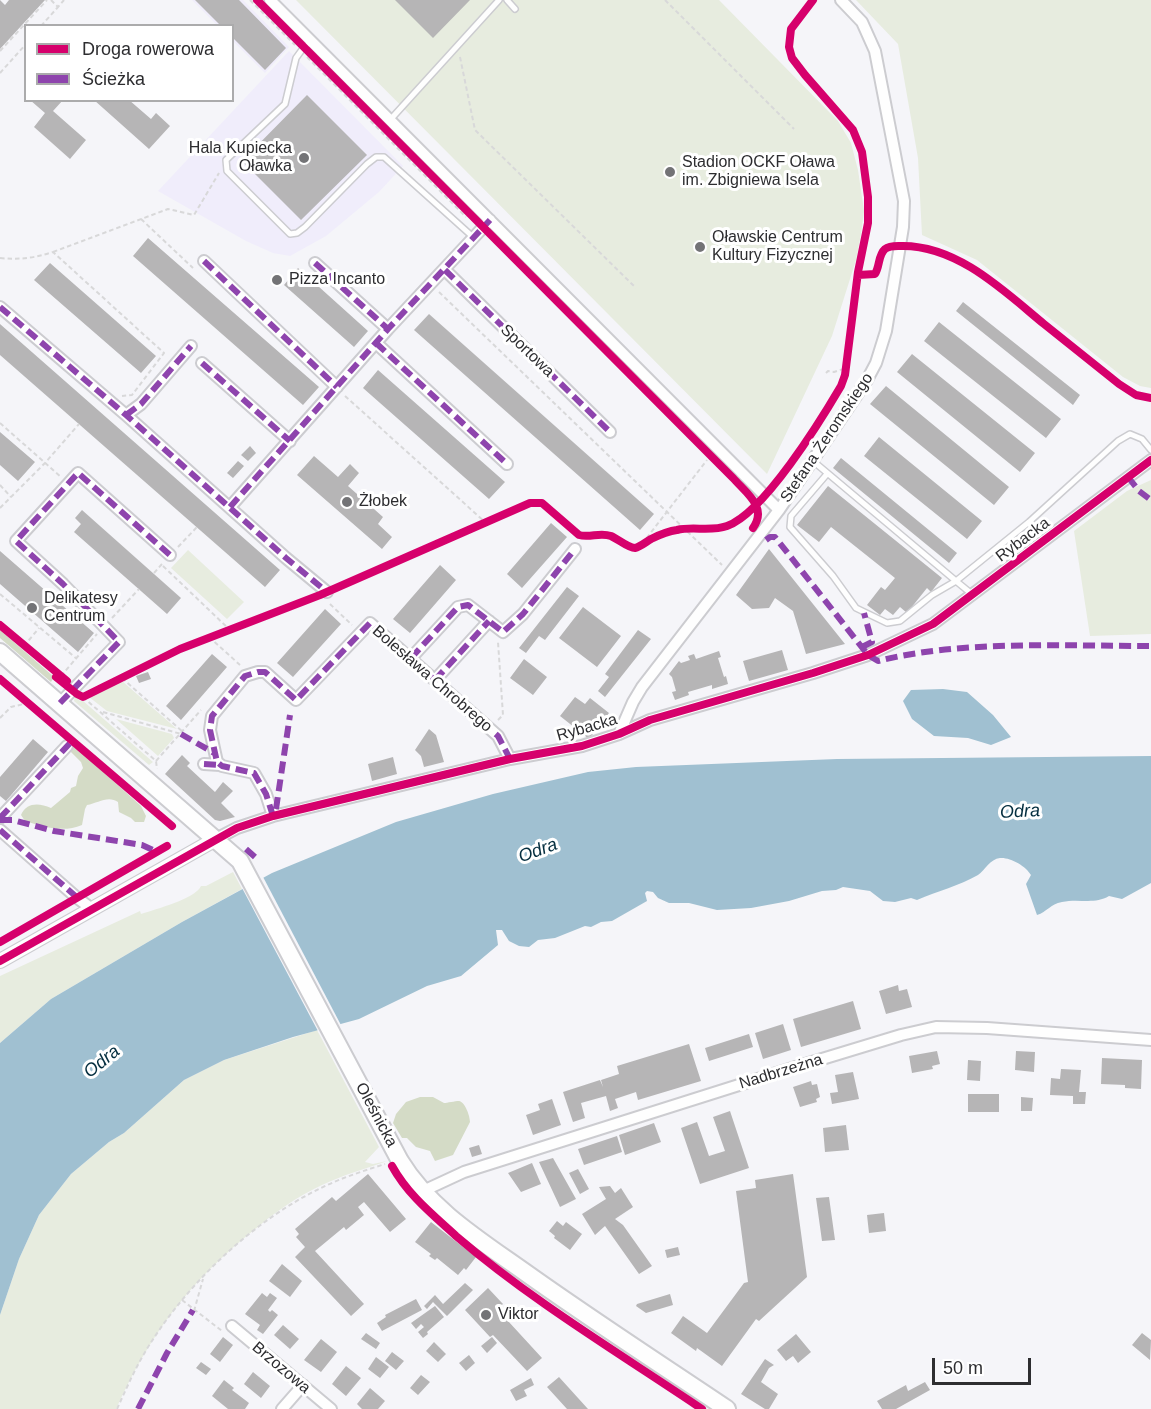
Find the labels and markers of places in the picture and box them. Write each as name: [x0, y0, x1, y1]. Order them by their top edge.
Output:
place label: Hala Kupiecka Oławka: [189, 139, 292, 177]
marker: Hala Kupiecka Oławka: [297, 151, 311, 165]
place label: Stadion OCKF Oława im. Zbigniewa Isela: [682, 153, 835, 191]
marker: Stadion OCKF Oława im. Zbigniewa Isela: [663, 165, 677, 179]
place label: Oławskie Centrum Kultury Fizycznej: [712, 228, 843, 266]
marker: Oławskie Centrum Kultury Fizycznej: [693, 240, 707, 254]
place label: Pizza Incanto: [289, 270, 385, 290]
marker: Pizza Incanto: [270, 273, 284, 287]
place label: Żłobek: [359, 492, 407, 512]
marker: Żłobek: [340, 495, 354, 509]
place label: Delikatesy Centrum: [44, 589, 118, 627]
marker: Delikatesy Centrum: [25, 601, 39, 615]
place label: Viktor: [498, 1305, 539, 1325]
marker: Viktor: [479, 1308, 493, 1322]

